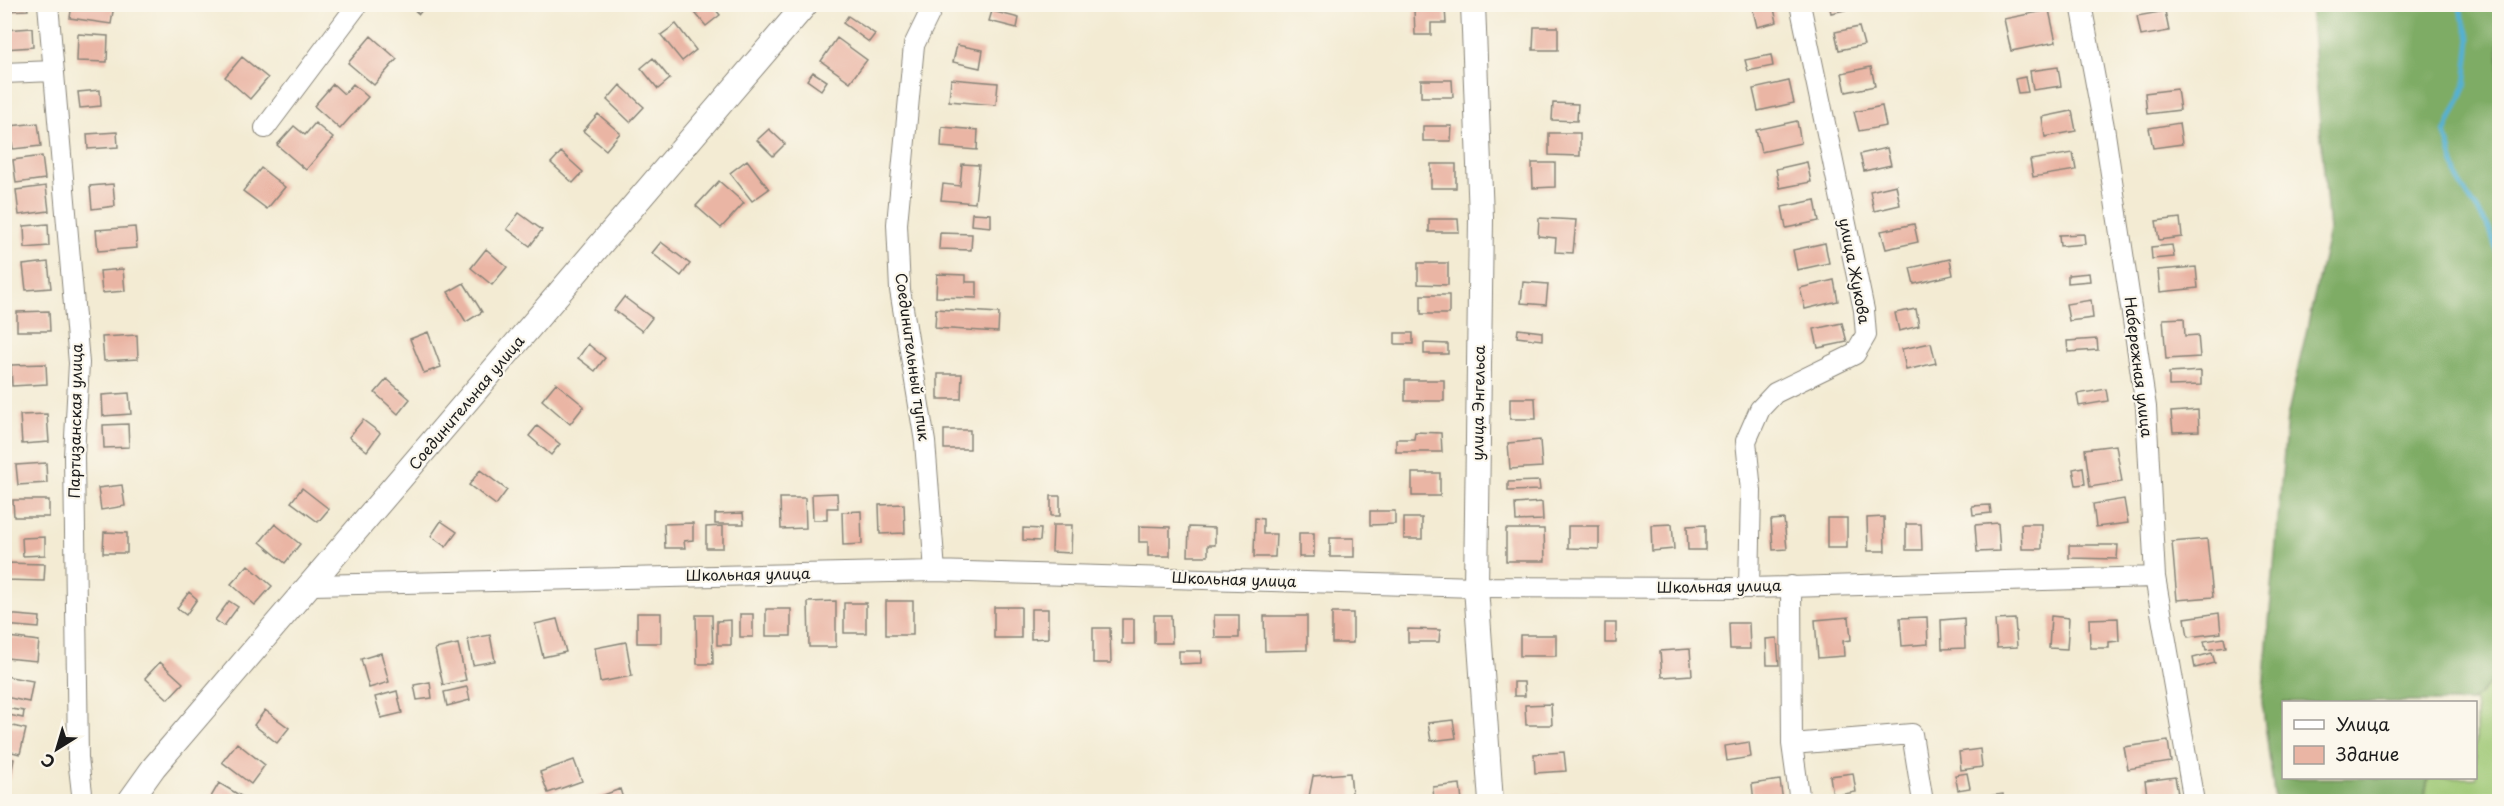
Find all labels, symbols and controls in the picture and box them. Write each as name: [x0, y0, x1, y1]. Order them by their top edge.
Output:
street label: улица Жукова: [1834, 216, 1877, 326]
street label: Соединительный тупик: [890, 271, 937, 442]
street label: Набережная улица: [2119, 295, 2160, 439]
street label: Соединительная улица: [403, 329, 530, 474]
street label: Партизанская улица: [62, 343, 87, 499]
street label: улица Энгельса: [1465, 344, 1490, 461]
street label: Школьная улица: [686, 561, 811, 586]
street label: Школьная улица: [1171, 565, 1297, 592]
street label: Школьная улица: [1657, 573, 1782, 598]
legend: [2282, 701, 2477, 779]
text: Улица: [2336, 710, 2390, 737]
north arrow: [27, 719, 87, 779]
text: Здание: [2336, 740, 2399, 767]
text: С: [35, 749, 59, 775]

